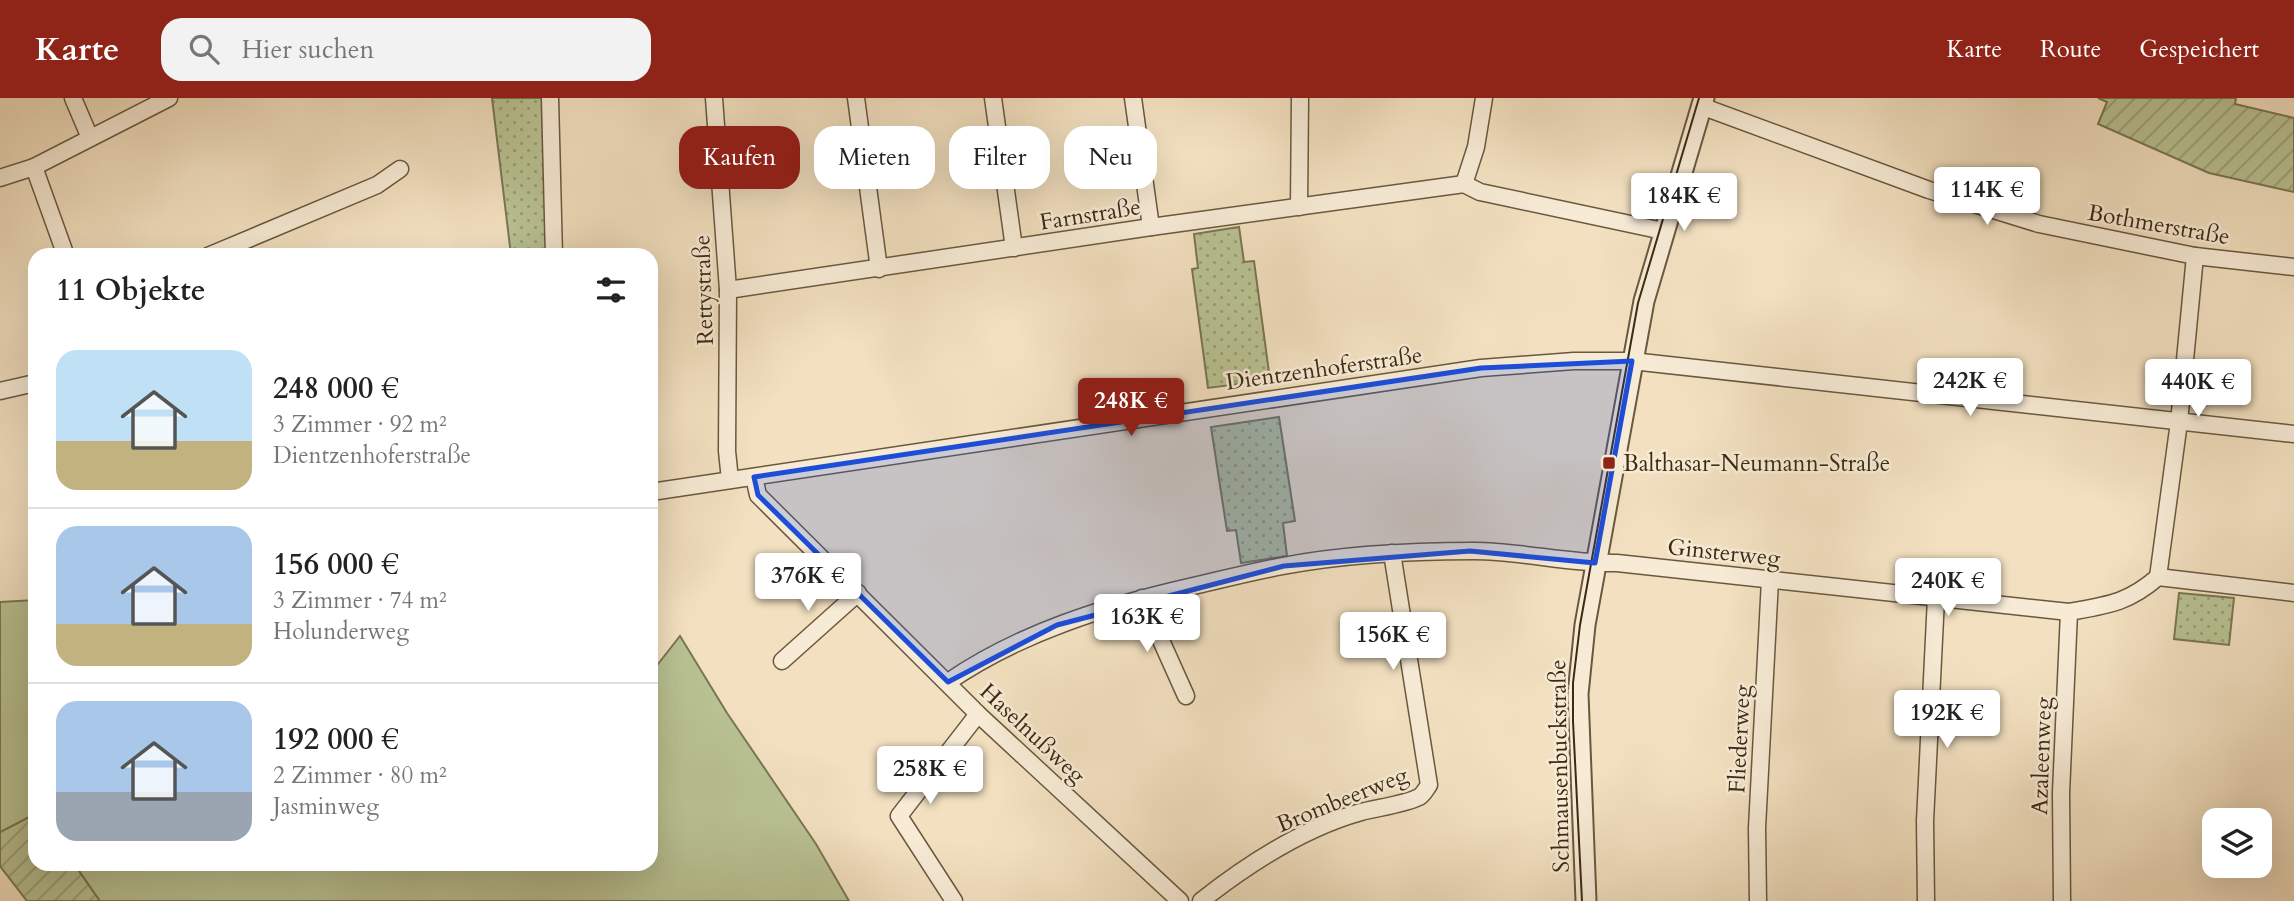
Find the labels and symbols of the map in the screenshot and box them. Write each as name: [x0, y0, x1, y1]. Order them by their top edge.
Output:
pin: 114K €: [1930, 167, 2044, 227]
pin: 184K €: [1627, 174, 1741, 233]
street label: Farnstraße: [1037, 191, 1143, 238]
street label: Bothmerstraße: [2085, 197, 2232, 252]
street label: Rettystraße: [686, 234, 721, 346]
street label: Dientzenhoferstraße: [1224, 339, 1424, 398]
pin: 242K €: [1913, 358, 2027, 418]
pin: 440K €: [2141, 360, 2255, 419]
pin: 248K €: [1074, 378, 1188, 438]
place label: Balthasar-Neumann-Straße: [1623, 448, 1890, 479]
marker: Balthasar-Neumann-Straße: [1601, 455, 1617, 471]
street label: Ginsterweg: [1666, 531, 1782, 574]
pin: 376K €: [751, 554, 865, 613]
pin: 240K €: [1891, 559, 2005, 618]
pin: 163K €: [1090, 594, 1204, 654]
pin: 156K €: [1336, 612, 1450, 672]
street label: Schmausenbuckstraße: [1542, 659, 1577, 873]
street label: Haselnußweg: [973, 676, 1092, 791]
street label: Fliederweg: [1721, 684, 1758, 794]
pin: 192K €: [1890, 690, 2004, 750]
street label: Azaleenweg: [2024, 696, 2059, 816]
pin: 258K €: [873, 746, 987, 806]
street label: Brombeerweg: [1272, 759, 1413, 840]

